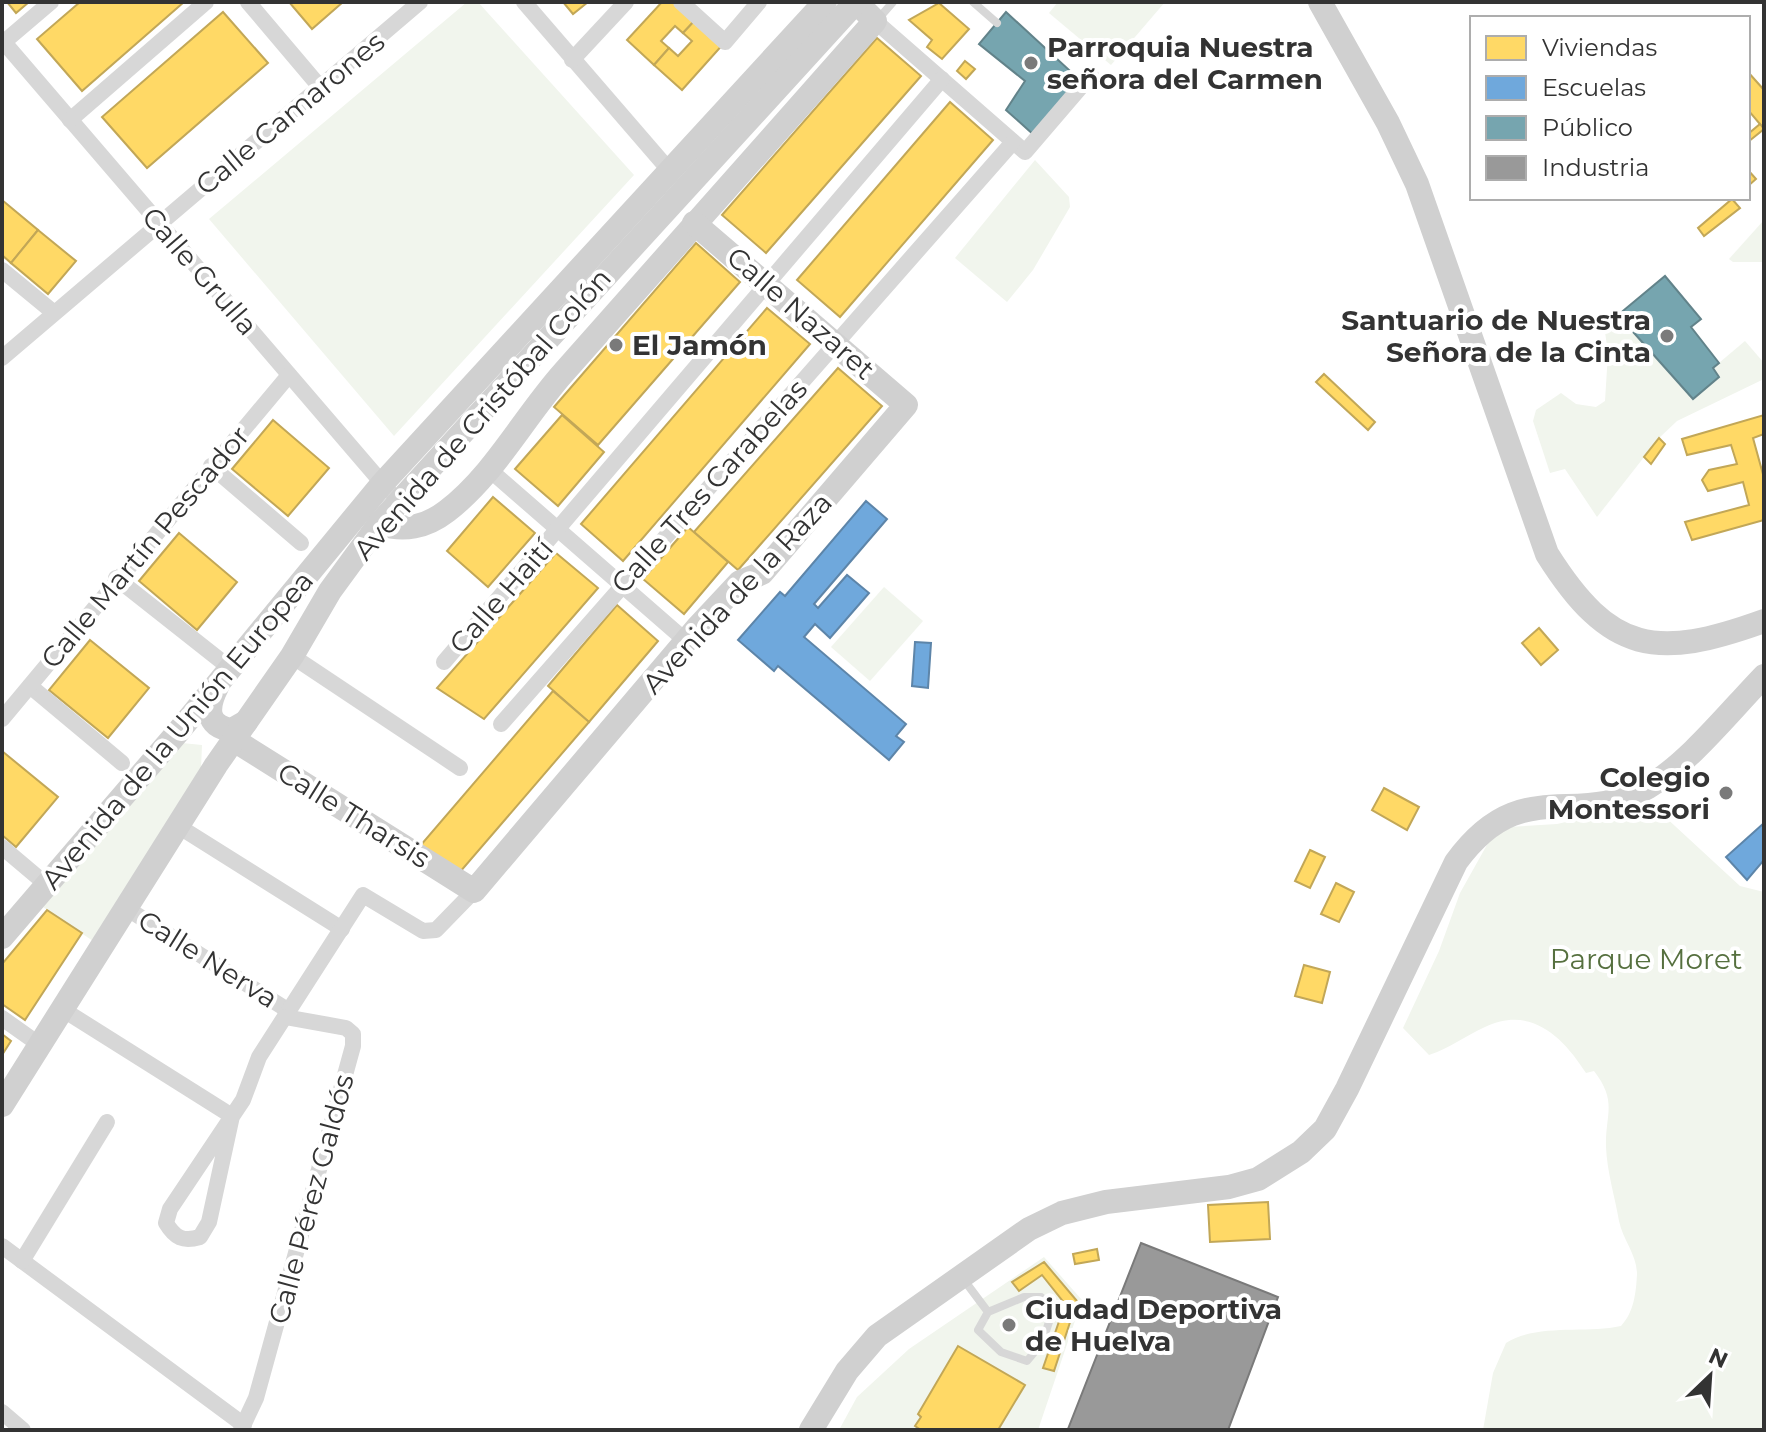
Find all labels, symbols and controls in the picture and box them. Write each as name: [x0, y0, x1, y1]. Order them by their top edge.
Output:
legend: [1470, 16, 1750, 200]
street label: Calle Camarones: [189, 24, 391, 202]
place label: Parroquia Nuestra señora del Carmen: [1047, 30, 1323, 96]
text: Viviendas: [1542, 33, 1657, 62]
marker: Parroquia Nuestra señora del Carmen: [1022, 54, 1040, 72]
text: Escuelas: [1542, 73, 1646, 102]
text: Público: [1542, 113, 1633, 142]
text: Industria: [1542, 153, 1649, 182]
street label: Calle Grulla: [135, 200, 265, 342]
street label: Calle Nazaret: [720, 240, 882, 386]
street label: Avenida de Cristóbal Colón: [346, 261, 618, 567]
place label: Santuario de Nuestra Señora de la Cinta: [1341, 303, 1651, 369]
marker: Santuario de Nuestra Señora de la Cinta: [1658, 327, 1676, 345]
place label: El Jamón: [632, 328, 767, 362]
marker: El Jamón: [607, 336, 625, 354]
street label: Calle Tres Carabelas: [604, 372, 814, 600]
street label: Calle Martín Pescador: [34, 419, 256, 675]
street label: Avenida de la Raza: [635, 485, 839, 701]
street label: Calle Haití: [442, 531, 561, 660]
street label: Avenida de la Unión Europea: [34, 564, 320, 896]
street label: Calle Tharsis: [272, 755, 436, 875]
place label: Colegio Montessori: [1548, 760, 1710, 826]
marker: Colegio Montessori: [1717, 784, 1735, 802]
street label: Calle Nerva: [132, 903, 284, 1015]
park label: Parque Moret: [1550, 942, 1742, 976]
street label: Calle Pérez Galdós: [261, 1070, 361, 1328]
place label: Ciudad Deportiva de Huelva: [1025, 1292, 1282, 1358]
marker: Ciudad Deportiva de Huelva: [1000, 1316, 1018, 1334]
north arrow: [1670, 1336, 1750, 1416]
text: N: [1704, 1342, 1732, 1374]

